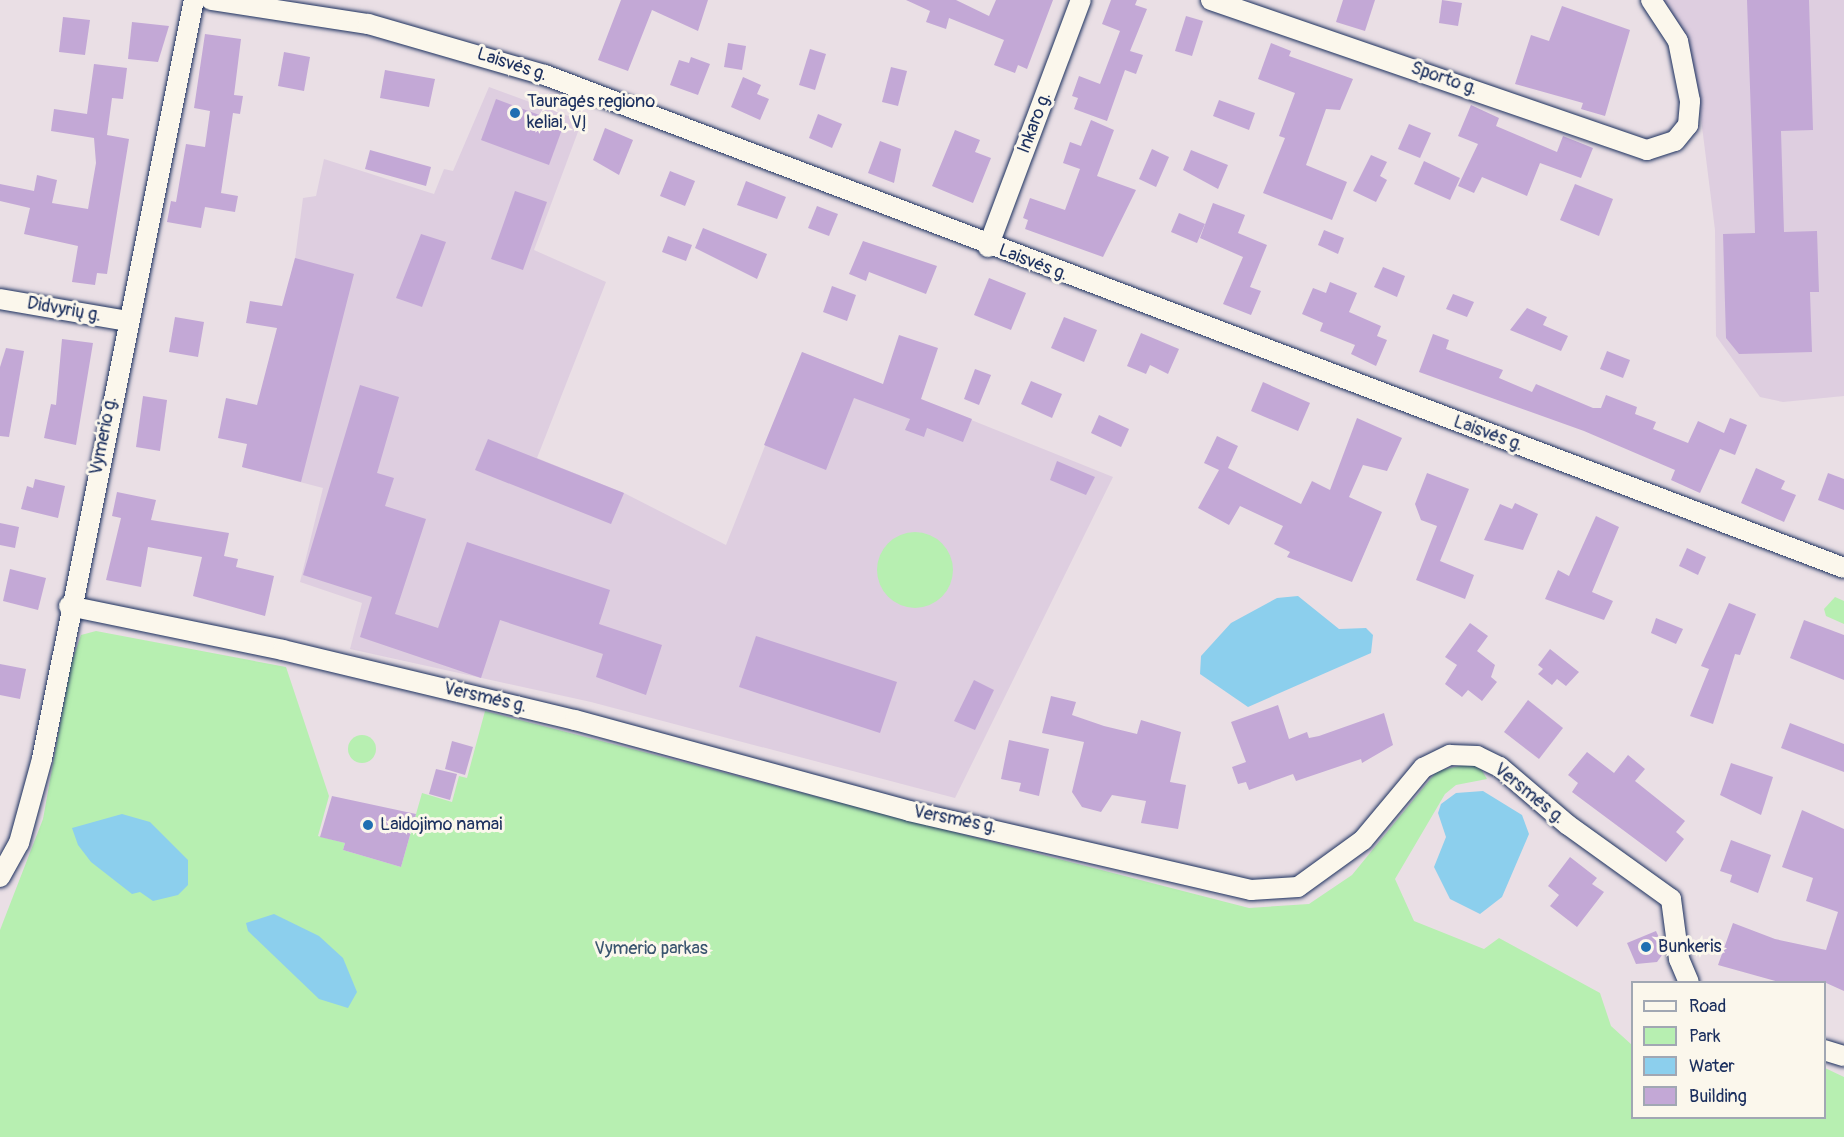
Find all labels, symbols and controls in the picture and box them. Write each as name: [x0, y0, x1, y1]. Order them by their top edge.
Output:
street label: Laisvės g.: [474, 44, 550, 86]
street label: Sporto g.: [1408, 58, 1480, 100]
street label: Inkaro g.: [1013, 89, 1057, 157]
place label: Tauragės regiono keliai, VĮ: [527, 92, 655, 134]
marker: Tauragės regiono keliai, VĮ: [508, 106, 522, 120]
street label: Laisvės g.: [995, 240, 1071, 286]
street label: Didvyrių g.: [25, 293, 103, 327]
street label: Vymerio g.: [86, 395, 122, 477]
street label: Laisvės g.: [1450, 411, 1526, 457]
street label: Versmės g.: [441, 678, 529, 718]
street label: Versmės g.: [1489, 759, 1569, 829]
street label: Versmės g.: [911, 801, 999, 839]
place label: Laidojimo namai: [380, 814, 502, 836]
marker: Laidojimo namai: [361, 818, 375, 832]
place label: Bunkeris: [1658, 936, 1721, 958]
park label: Vymerio parkas: [594, 938, 708, 960]
marker: Bunkeris: [1639, 940, 1653, 954]
legend: [1631, 981, 1826, 1119]
text: Road: [1689, 995, 1726, 1018]
text: Park: [1689, 1025, 1721, 1048]
text: Water: [1689, 1055, 1735, 1078]
text: Building: [1689, 1085, 1747, 1108]

